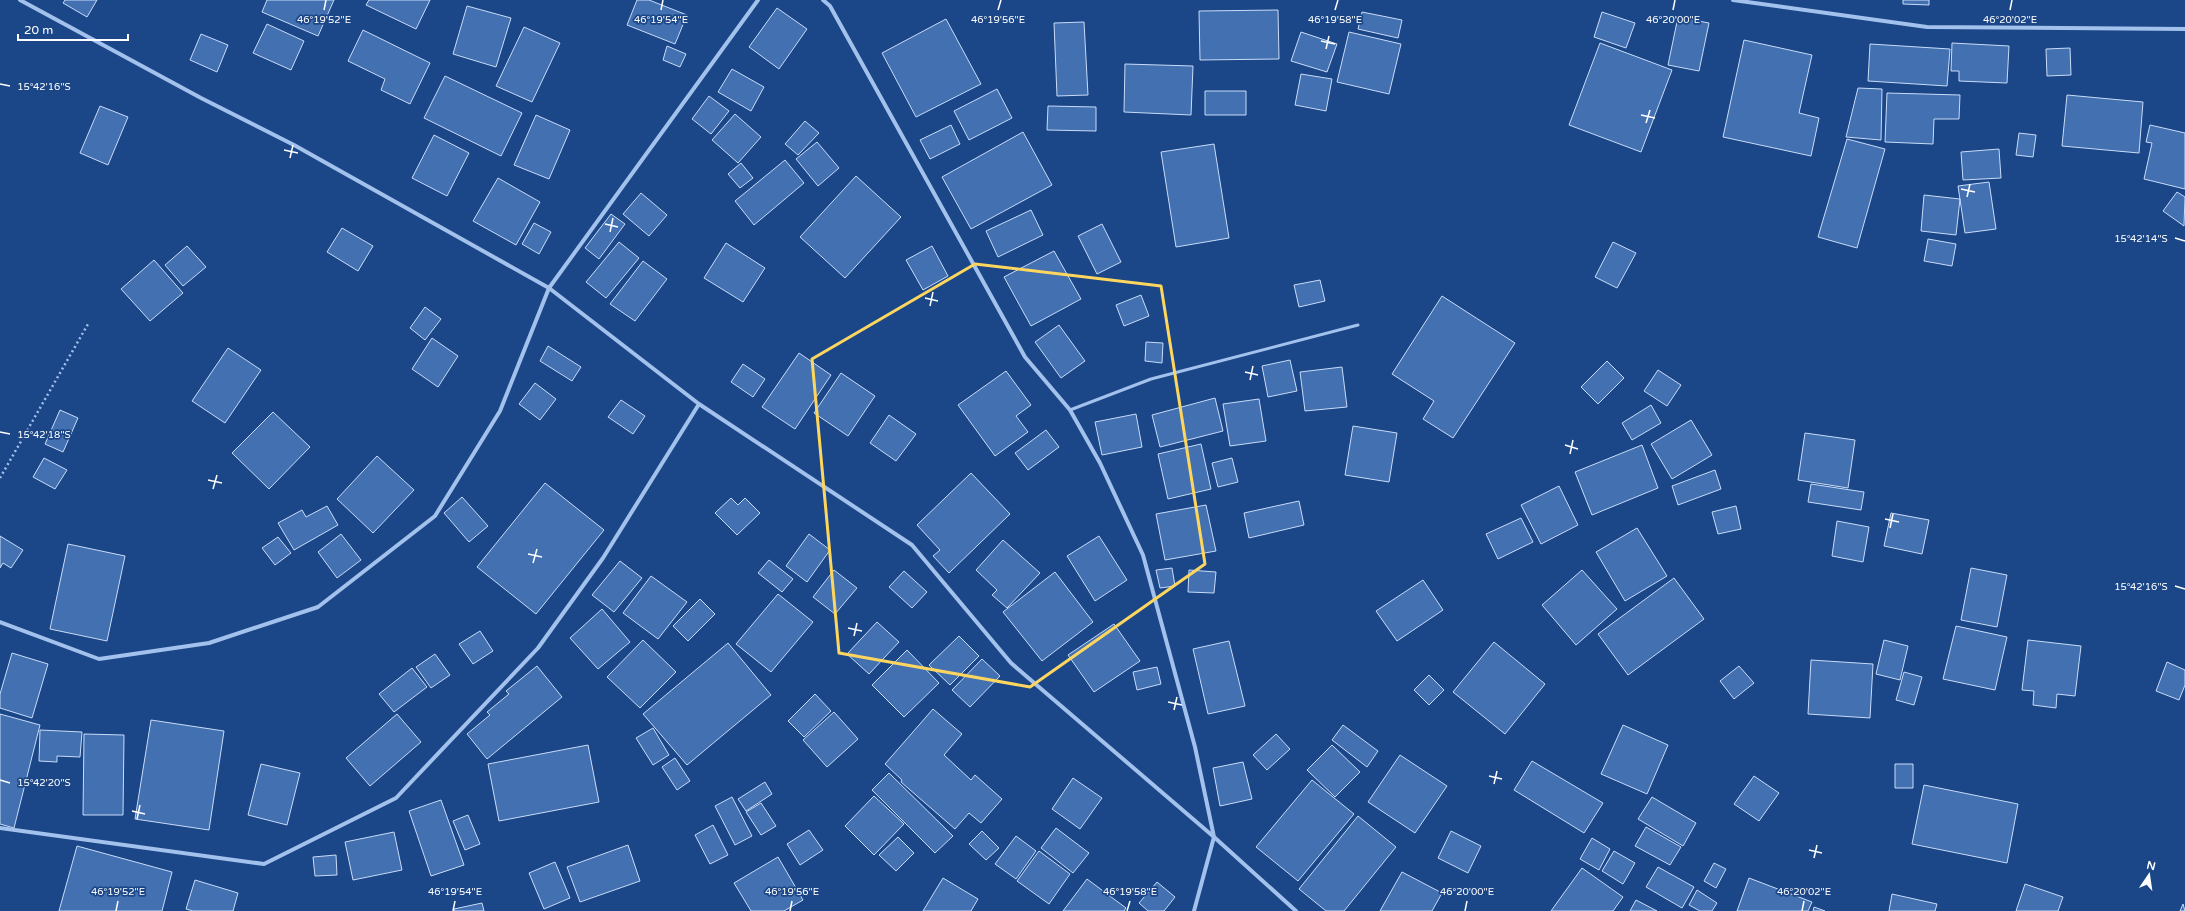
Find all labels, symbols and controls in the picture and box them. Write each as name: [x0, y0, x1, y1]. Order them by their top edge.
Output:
text: 46°19'52"E: [297, 14, 351, 26]
text: 46°19'54"E: [634, 14, 688, 26]
text: 46°19'56"E: [971, 14, 1025, 26]
text: 46°19'58"E: [1308, 14, 1362, 26]
text: 46°20'00"E: [1646, 14, 1700, 26]
text: 46°20'02"E: [1983, 14, 2037, 26]
scale bar: [18, 16, 128, 42]
text: 20 m: [24, 23, 53, 37]
text: 15°42'16"S: [17, 81, 71, 93]
text: 15°42'14"S: [2114, 233, 2168, 245]
text: 15°42'18"S: [17, 429, 71, 441]
text: 15°42'16"S: [2114, 581, 2168, 593]
text: 15°42'20"S: [17, 777, 71, 789]
north arrow: [2129, 855, 2169, 895]
text: N: [2145, 858, 2157, 873]
text: 46°19'52"E: [91, 886, 145, 898]
text: 46°19'54"E: [428, 886, 482, 898]
text: 46°19'56"E: [765, 886, 819, 898]
text: 46°19'58"E: [1103, 886, 1157, 898]
text: 46°20'00"E: [1440, 886, 1494, 898]
text: 46°20'02"E: [1777, 886, 1831, 898]

